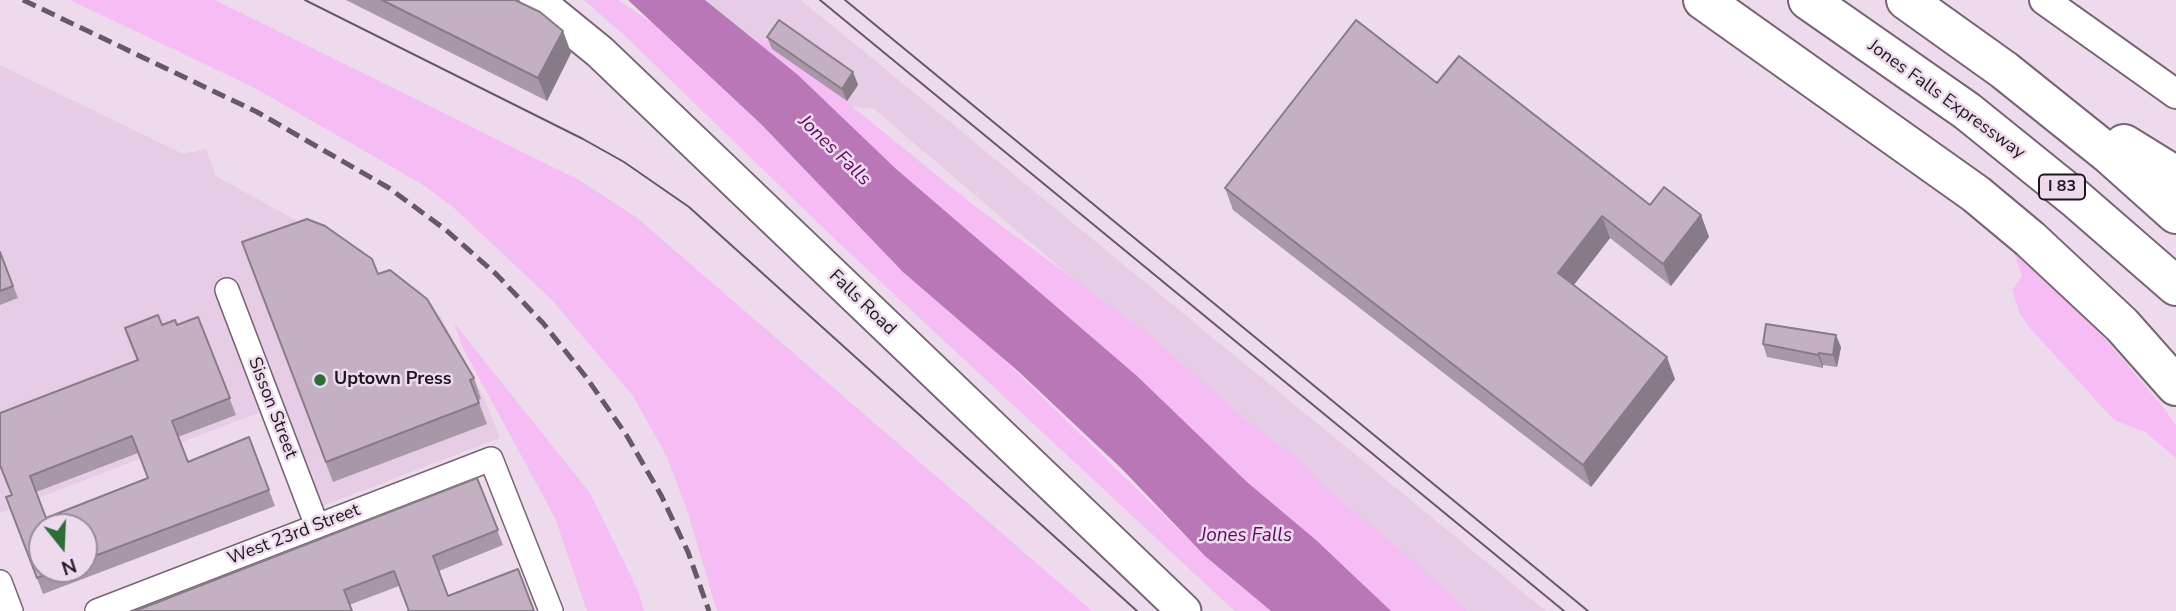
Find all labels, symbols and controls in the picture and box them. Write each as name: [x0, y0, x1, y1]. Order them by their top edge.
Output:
street label: Jones Falls Expressway: [1863, 36, 2029, 164]
water label: Jones Falls: [793, 111, 875, 191]
road number: I 83: [2039, 174, 2085, 200]
street label: Falls Road: [824, 266, 900, 340]
street label: Sisson Street: [243, 354, 301, 462]
place label: Uptown Press: [334, 369, 452, 391]
marker: Uptown Press: [312, 372, 328, 388]
street label: West 23rd Street: [225, 500, 363, 570]
north arrow: [28, 513, 98, 583]
water label: Jones Falls: [1200, 525, 1292, 547]
text: N: [58, 552, 80, 581]

